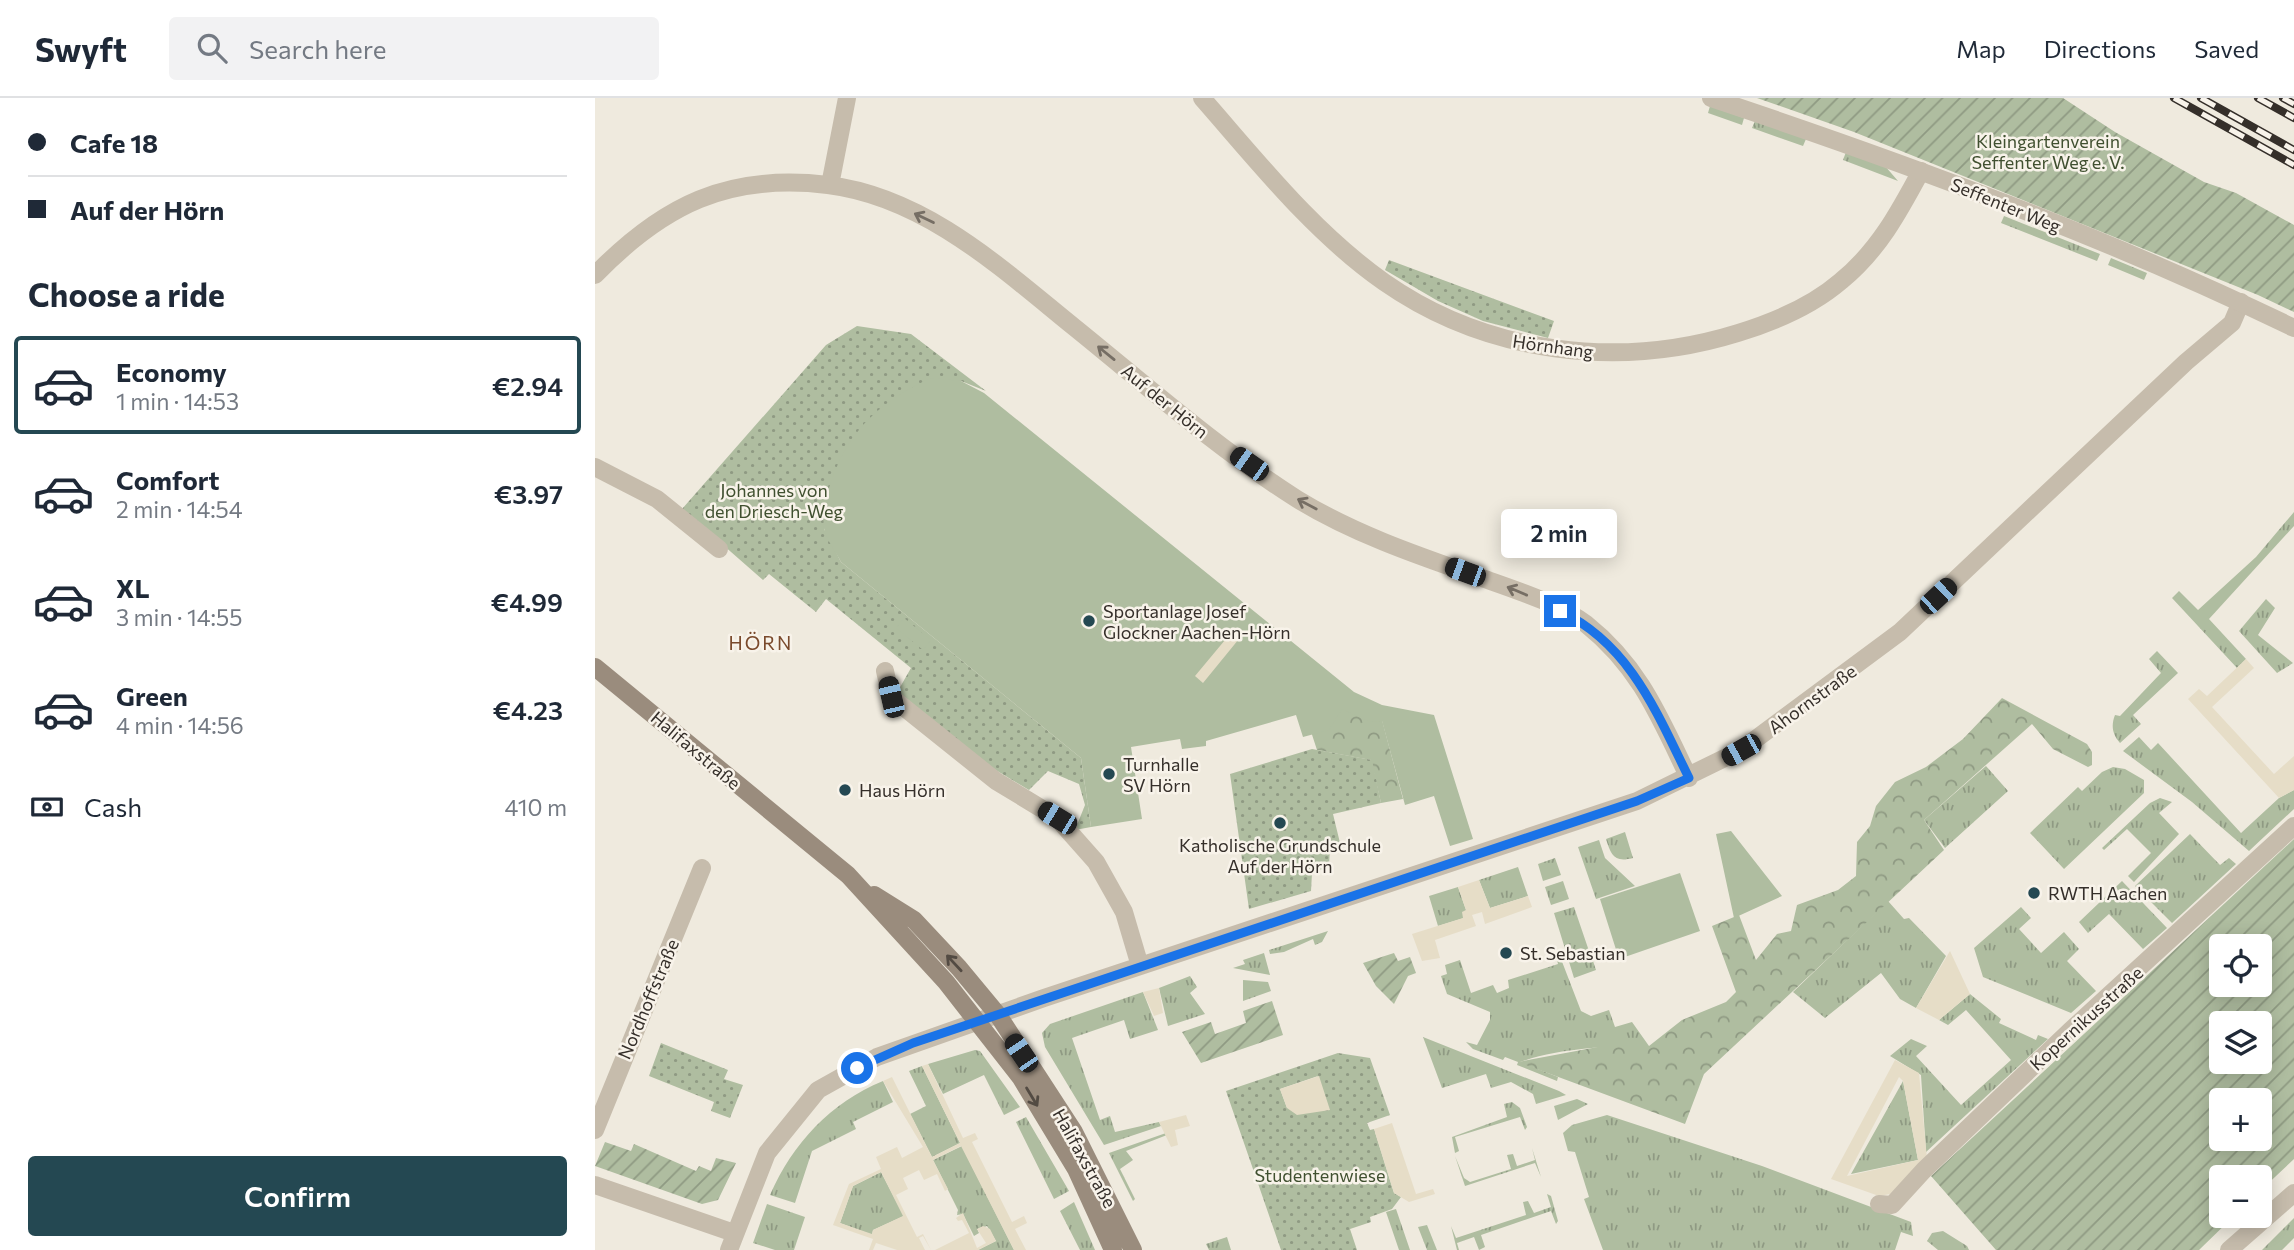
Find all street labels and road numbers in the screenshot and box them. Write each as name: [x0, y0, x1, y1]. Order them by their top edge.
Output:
street label: Seffenter Weg: [1948, 173, 2065, 237]
street label: Hörnhang: [1511, 329, 1595, 363]
street label: Auf der Hörn: [1117, 359, 1213, 443]
street label: Ahornstraße: [1764, 660, 1860, 738]
street label: Halifaxstraße: [647, 706, 745, 794]
street label: Nordhoffstraße: [613, 936, 683, 1062]
street label: Kopernikusstraße: [2025, 961, 2147, 1075]
street label: Halifaxstraße: [1049, 1104, 1121, 1212]

